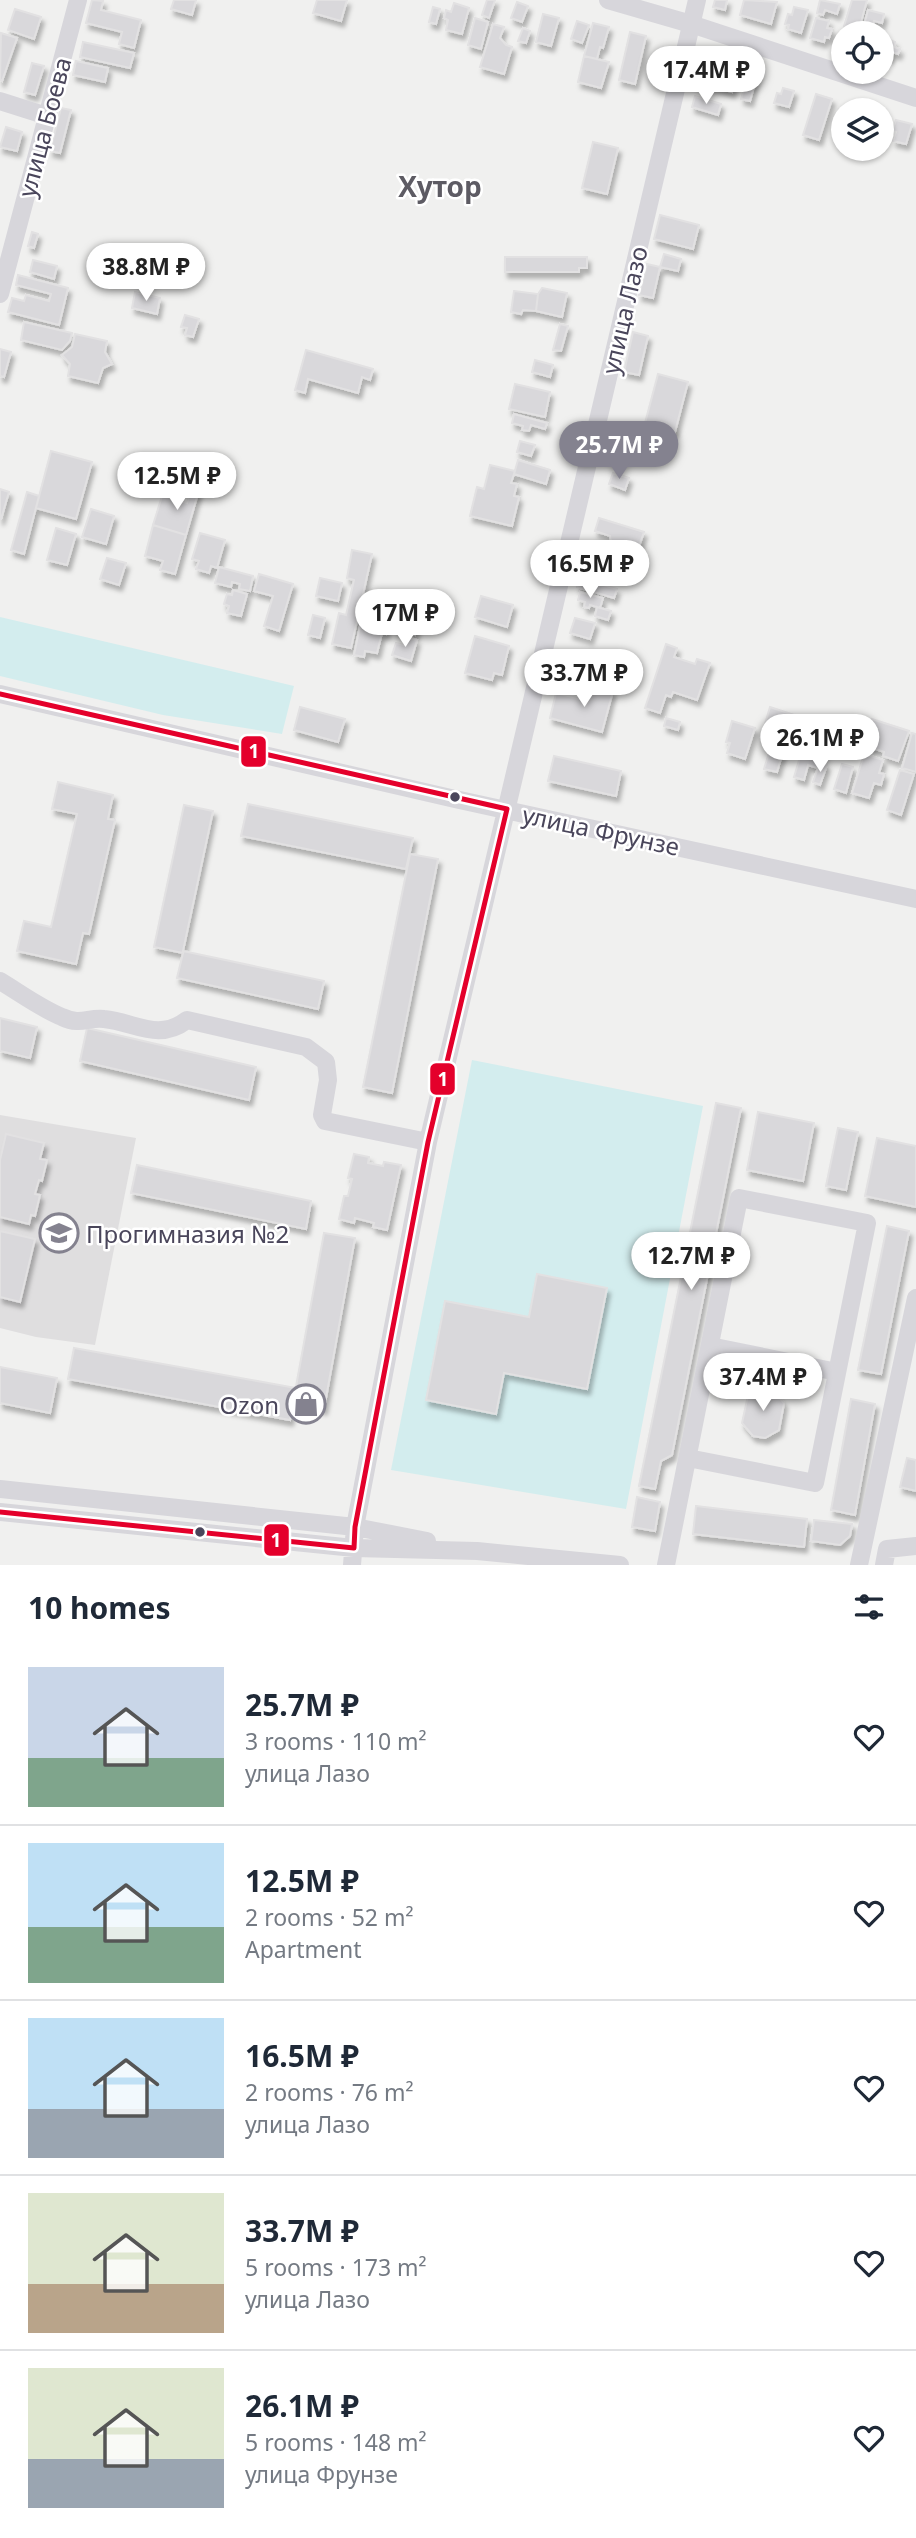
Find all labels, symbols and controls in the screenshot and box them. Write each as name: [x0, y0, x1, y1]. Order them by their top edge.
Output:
map controls: [831, 21, 894, 161]
button: locate: [831, 21, 894, 84]
pin: 17.4M ₽: [641, 46, 771, 106]
street label: улица Боева: [10, 53, 78, 201]
text: 17.4M ₽: [662, 53, 750, 85]
button: layers: [831, 98, 894, 161]
district label: Хутор: [398, 167, 482, 205]
street label: улица Лазо: [593, 243, 655, 377]
pin: 38.8M ₽: [81, 244, 211, 303]
text: 38.8M ₽: [102, 250, 190, 282]
pin: 25.7M ₽: [554, 421, 684, 481]
text: 25.7M ₽: [575, 428, 663, 460]
pin: 12.5M ₽: [112, 452, 242, 512]
text: 12.5M ₽: [133, 459, 221, 491]
pin: 16.5M ₽: [525, 540, 655, 600]
text: 16.5M ₽: [546, 547, 634, 579]
pin: 17M ₽: [356, 590, 454, 649]
text: 17M ₽: [371, 596, 439, 628]
pin: 33.7M ₽: [519, 650, 649, 709]
text: 33.7M ₽: [540, 656, 628, 688]
pin: 26.1M ₽: [755, 714, 885, 774]
text: 26.1M ₽: [776, 721, 864, 753]
line badge: 1: [240, 735, 267, 768]
text: 1: [249, 738, 259, 764]
unlabelled marker: [448, 790, 462, 804]
street label: улица Фрунзе: [519, 797, 683, 863]
line badge: 1: [429, 1062, 456, 1096]
text: 1: [438, 1066, 448, 1092]
school or university icon: Прогимназия №2: [38, 1212, 80, 1254]
place label: Прогимназия №2: [86, 1217, 289, 1250]
pin: 12.7M ₽: [626, 1232, 756, 1292]
text: 12.7M ₽: [647, 1239, 735, 1271]
pin: 37.4M ₽: [698, 1354, 828, 1413]
text: 37.4M ₽: [719, 1360, 807, 1392]
shop icon: Ozon: [285, 1383, 327, 1425]
place label: Ozon: [220, 1388, 279, 1421]
line badge: 1: [263, 1523, 290, 1557]
unlabelled marker: [193, 1525, 207, 1539]
text: 1: [271, 1527, 281, 1553]
text: 10 homes: [28, 1587, 171, 1628]
icon: filters: [850, 1588, 888, 1626]
text: 25.7M ₽: [245, 1684, 359, 1725]
icon: home: [84, 1695, 168, 1779]
icon: heart: [850, 1718, 888, 1756]
text: 3 rooms · 110 m²: [245, 1725, 427, 1757]
text: улица Лазо: [245, 1757, 370, 1789]
text: 12.5M ₽: [245, 1860, 359, 1901]
icon: home: [84, 1871, 168, 1955]
icon: heart: [850, 1894, 888, 1932]
text: 2 rooms · 52 m²: [245, 1901, 414, 1933]
text: Apartment: [245, 1933, 362, 1965]
text: 16.5M ₽: [245, 2035, 359, 2076]
icon: home: [84, 2046, 168, 2130]
icon: heart: [850, 2069, 888, 2107]
text: 2 rooms · 76 m²: [245, 2076, 414, 2108]
text: улица Лазо: [245, 2108, 370, 2140]
text: 33.7M ₽: [245, 2210, 359, 2251]
icon: home: [84, 2221, 168, 2305]
icon: heart: [850, 2244, 888, 2282]
text: 5 rooms · 173 m²: [245, 2251, 427, 2283]
text: улица Лазо: [245, 2283, 370, 2315]
text: 26.1M ₽: [245, 2385, 359, 2426]
icon: home: [84, 2396, 168, 2480]
icon: heart: [850, 2419, 888, 2457]
text: 5 rooms · 148 m²: [245, 2426, 427, 2458]
text: улица Фрунзе: [245, 2458, 398, 2490]

